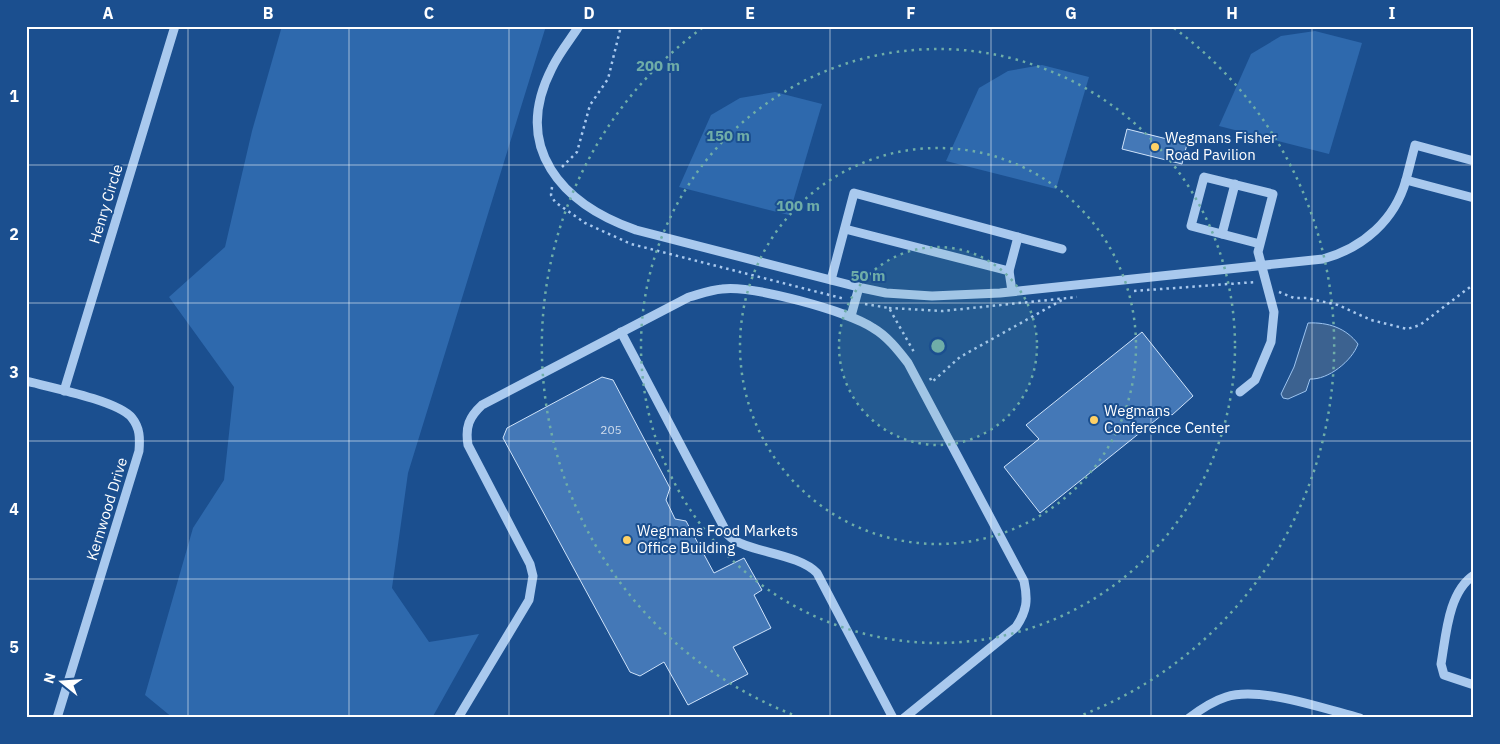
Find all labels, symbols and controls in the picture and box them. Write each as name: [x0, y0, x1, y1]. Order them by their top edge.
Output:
text: A: [103, 3, 114, 23]
text: B: [263, 3, 274, 23]
text: C: [424, 3, 434, 23]
text: D: [583, 3, 595, 23]
text: E: [745, 3, 755, 23]
text: F: [906, 3, 916, 23]
text: G: [1065, 3, 1077, 23]
text: H: [1226, 3, 1238, 23]
text: I: [1389, 3, 1396, 23]
text: 200 m: [636, 56, 680, 75]
text: 1: [9, 86, 19, 106]
text: 150 m: [706, 126, 750, 145]
place label: Wegmans Fisher Road Pavilion: [1165, 128, 1277, 164]
marker: Wegmans Fisher Road Pavilion: [1149, 141, 1161, 153]
street label: Henry Circle: [84, 162, 127, 246]
text: 100 m: [776, 196, 820, 215]
text: 2: [9, 224, 19, 244]
text: 50 m: [851, 266, 885, 285]
centre of rings: [929, 337, 947, 355]
text: 3: [9, 362, 19, 382]
place label: Wegmans Conference Center: [1104, 401, 1230, 437]
marker: Wegmans Conference Center: [1088, 414, 1100, 426]
house number: 205: [600, 422, 622, 437]
street label: Kernwood Drive: [82, 455, 131, 563]
text: 4: [9, 499, 19, 519]
place label: Wegmans Food Markets Office Building: [637, 521, 798, 557]
marker: Wegmans Food Markets Office Building: [621, 534, 633, 546]
text: 5: [9, 637, 19, 657]
north arrow: [38, 656, 88, 706]
text: N: [39, 671, 60, 686]

